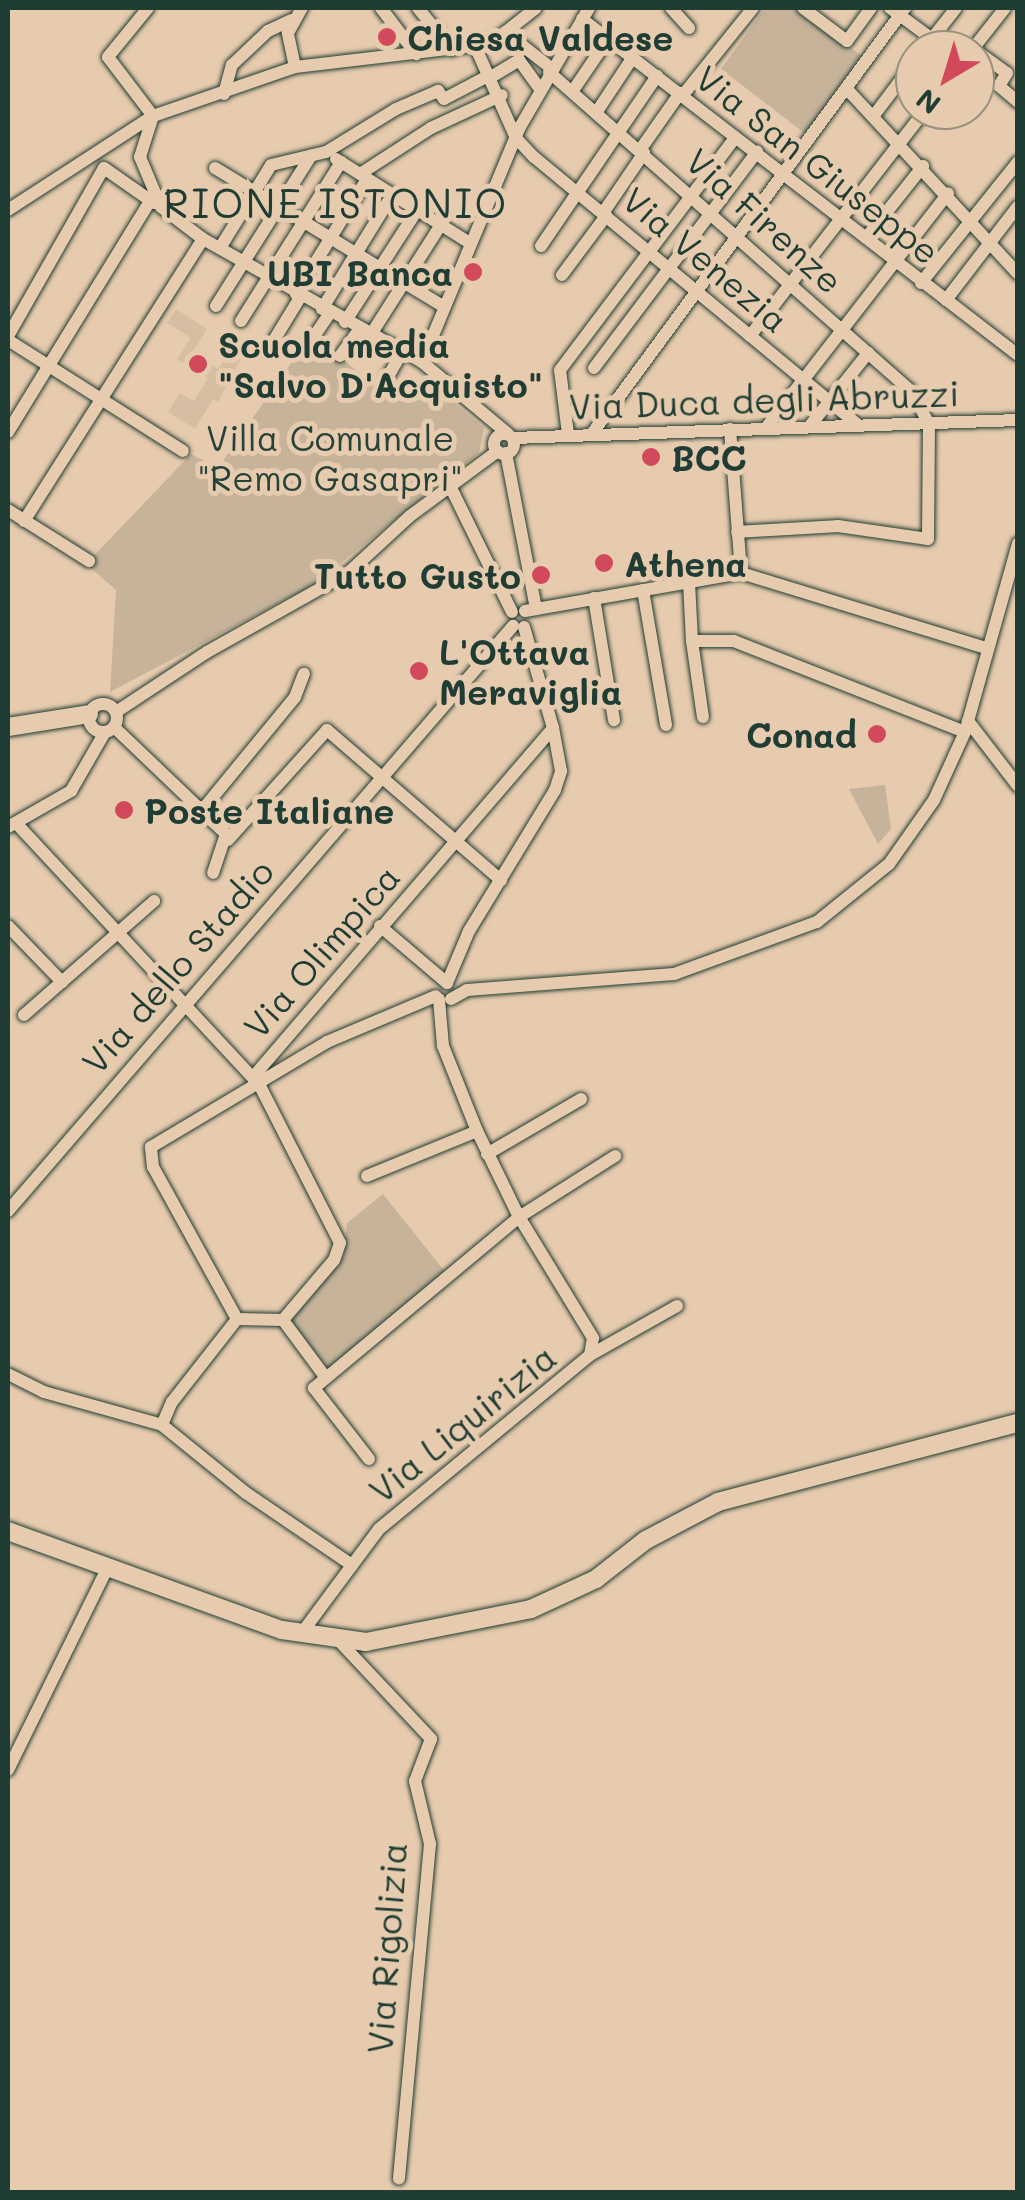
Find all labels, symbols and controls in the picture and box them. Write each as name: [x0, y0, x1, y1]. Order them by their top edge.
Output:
place label: Chiesa Valdese: [407, 16, 673, 58]
marker: Chiesa Valdese: [376, 26, 398, 48]
north arrow: [895, 30, 995, 130]
street label: Via San Giuseppe: [688, 56, 948, 272]
text: N: [908, 81, 947, 123]
street label: Via Firenze: [678, 139, 852, 301]
district label: RIONE ISTONIO: [163, 178, 509, 226]
street label: Via Venezia: [615, 178, 797, 340]
place label: UBI Banca: [267, 251, 453, 293]
marker: UBI Banca: [462, 261, 484, 283]
place label: Scuola media "Salvo D'Acquisto": [218, 323, 543, 405]
marker: Scuola media "Salvo D'Acquisto": [187, 353, 209, 375]
street label: Via Duca degli Abruzzi: [568, 371, 960, 427]
park label: Villa Comunale "Remo Gasapri": [197, 416, 463, 498]
place label: BCC: [671, 436, 747, 478]
marker: BCC: [640, 446, 662, 468]
place label: Athena: [624, 542, 747, 584]
marker: Athena: [593, 552, 615, 574]
place label: Tutto Gusto: [314, 554, 521, 596]
marker: Tutto Gusto: [530, 564, 552, 586]
place label: L'Ottava Meraviglia: [439, 630, 622, 712]
marker: L'Ottava Meraviglia: [408, 660, 430, 682]
place label: Conad: [746, 713, 857, 755]
marker: Conad: [866, 723, 888, 745]
place label: Poste Italiane: [144, 789, 394, 831]
marker: Poste Italiane: [113, 799, 135, 821]
street label: Via dello Stadio: [73, 850, 281, 1082]
street label: Via Olimpica: [234, 856, 408, 1046]
street label: Via Liquirizia: [360, 1335, 564, 1511]
street label: Via Rigolizia: [358, 1841, 414, 2055]

